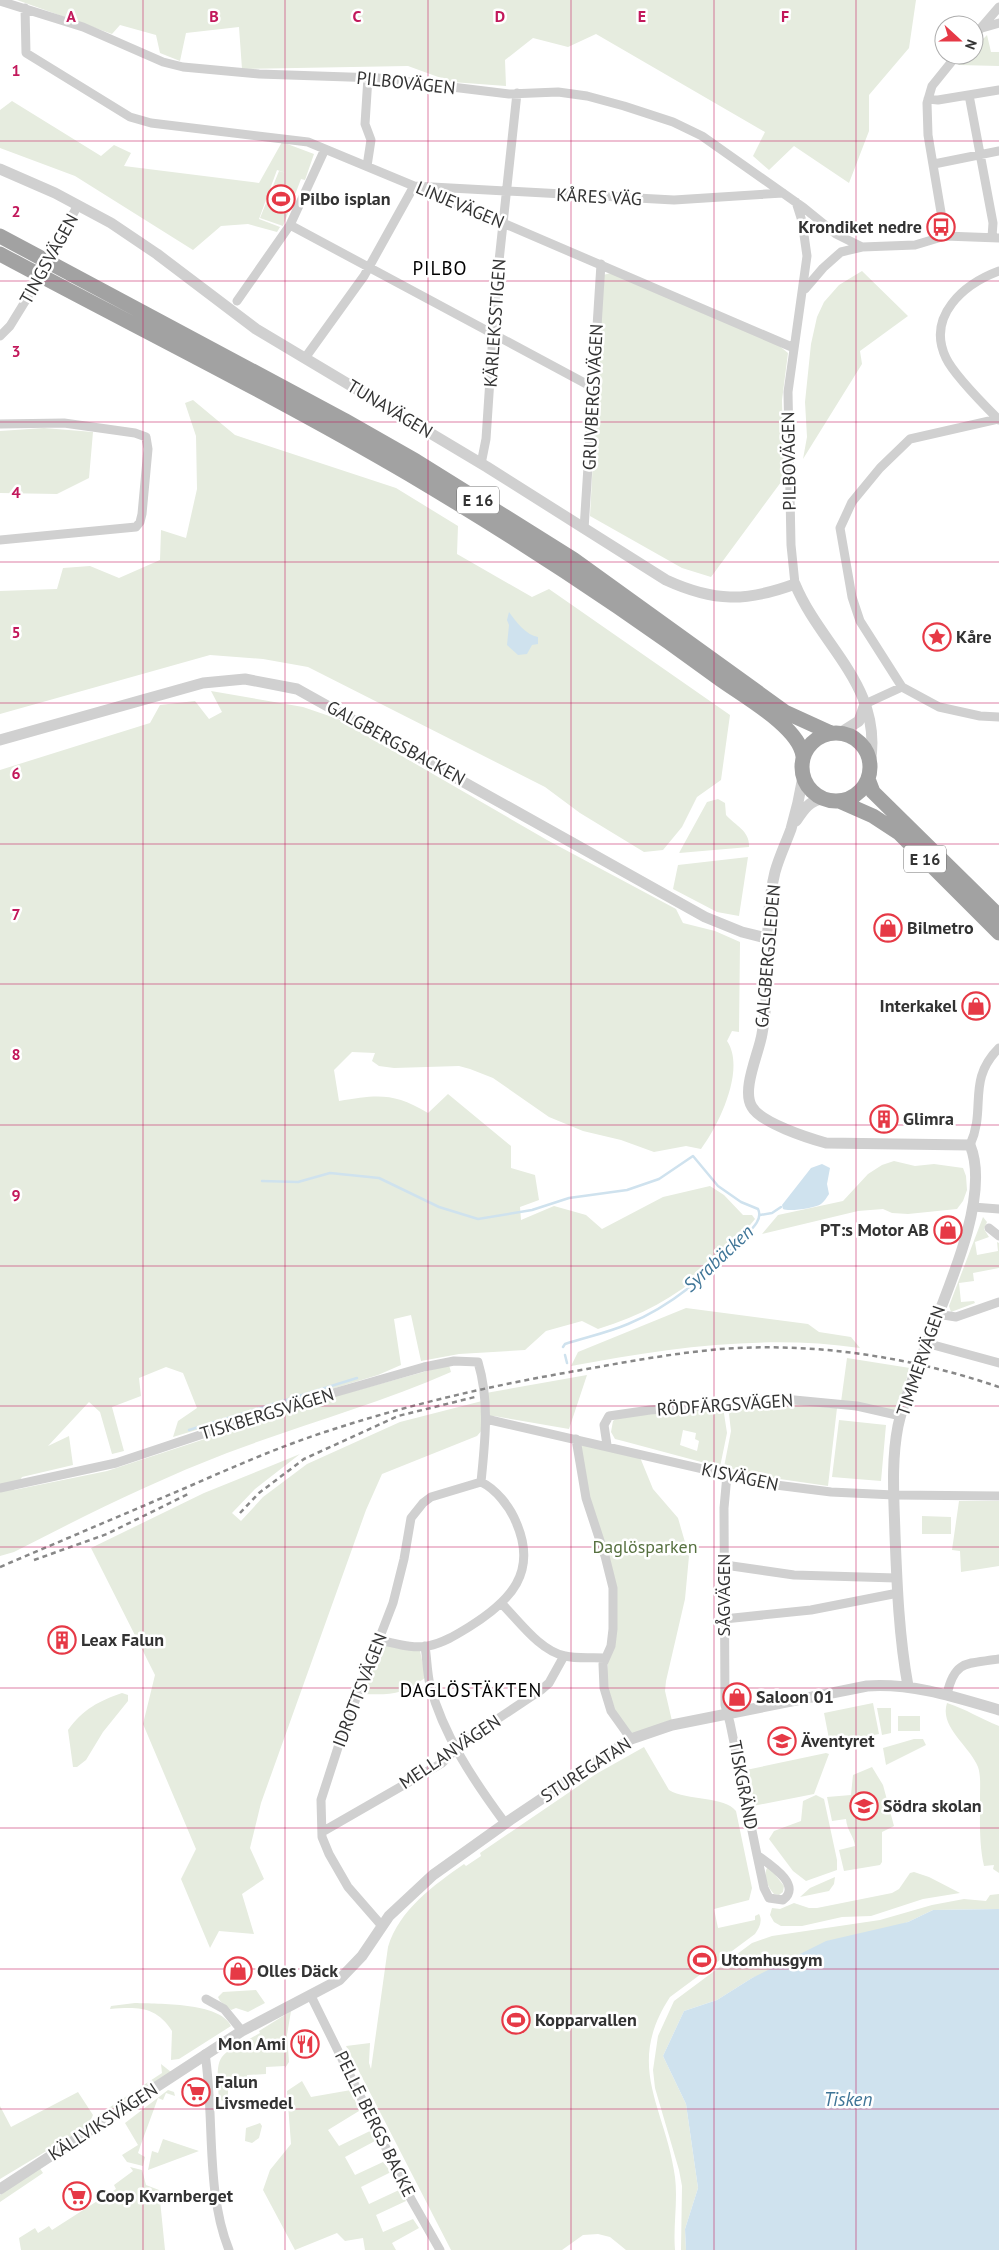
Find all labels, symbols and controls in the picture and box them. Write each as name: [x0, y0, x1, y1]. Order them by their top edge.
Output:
text: A: [66, 6, 76, 26]
text: B: [209, 6, 219, 26]
text: C: [353, 6, 362, 26]
text: D: [495, 6, 505, 26]
text: E: [638, 6, 646, 26]
text: F: [781, 6, 789, 26]
north arrow: [934, 15, 984, 65]
text: N: [961, 37, 981, 52]
text: 1: [11, 60, 21, 80]
street label: PILBOVÄGEN: [356, 66, 457, 99]
street label: LINJEVÄGEN: [413, 176, 508, 233]
street label: KÅRES VÄG: [556, 183, 642, 210]
sports icon: Pilbo isplan: [266, 184, 296, 214]
place label: Pilbo isplan: [300, 187, 391, 210]
text: 2: [11, 201, 21, 221]
street label: TINGSVÄGEN: [14, 209, 83, 308]
bus stop icon: Krondiket nedre: [926, 212, 956, 242]
place label: Krondiket nedre: [798, 215, 922, 238]
district label: PILBO: [412, 256, 468, 280]
street label: KÄRLEKSSTIGEN: [479, 258, 510, 388]
street label: GRUVBERGSVÄGEN: [577, 323, 608, 471]
text: 3: [11, 341, 21, 361]
street label: TUNAVÄGEN: [343, 374, 437, 443]
street label: PILBOVÄGEN: [776, 411, 801, 511]
text: 4: [11, 482, 21, 502]
road number: E 16: [457, 486, 499, 514]
text: 5: [11, 622, 21, 642]
place icon: Kåre: [922, 622, 952, 652]
place label: Kåre: [956, 625, 992, 648]
street label: GALGBERGSBACKEN: [323, 695, 470, 790]
text: 6: [11, 763, 21, 783]
road number: E 16: [904, 846, 946, 872]
street label: GALGBERGSLEDEN: [750, 883, 785, 1029]
text: 7: [11, 904, 21, 924]
shop icon: Bilmetro: [873, 913, 903, 943]
place label: Bilmetro: [907, 916, 974, 939]
shop icon: Interkakel: [961, 991, 991, 1021]
place label: Interkakel: [880, 994, 958, 1017]
text: 8: [11, 1044, 21, 1064]
building icon: Glimra: [869, 1104, 899, 1134]
place label: Glimra: [903, 1107, 954, 1130]
text: 9: [11, 1185, 21, 1205]
shop icon: PT:s Motor AB: [933, 1215, 963, 1245]
place label: PT:s Motor AB: [820, 1218, 929, 1241]
water label: Syrabäcken: [678, 1219, 758, 1297]
street label: TIMMERVÄGEN: [891, 1302, 950, 1419]
street label: TISKBERGSVÄGEN: [197, 1382, 337, 1445]
street label: RÖDFÄRGSVÄGEN: [656, 1388, 794, 1421]
street label: KISVÄGEN: [700, 1457, 781, 1496]
park label: Daglösparken: [592, 1535, 698, 1558]
street label: SÅGVÄGEN: [712, 1554, 735, 1636]
building icon: Leax Falun: [47, 1625, 77, 1655]
place label: Leax Falun: [81, 1628, 164, 1651]
street label: IDROTTSVÄGEN: [327, 1629, 392, 1750]
district label: DAGLÖSTÄKTEN: [400, 1678, 542, 1702]
shop icon: Saloon 01: [722, 1682, 752, 1712]
place label: Saloon 01: [756, 1685, 834, 1708]
street label: MELLANVÄGEN: [395, 1709, 505, 1794]
school or university icon: Äventyret: [767, 1726, 797, 1756]
place label: Äventyret: [801, 1729, 875, 1752]
street label: STUREGATAN: [536, 1732, 635, 1807]
street label: TISKGRÄND: [724, 1738, 763, 1832]
school or university icon: Södra skolan: [849, 1791, 879, 1821]
place label: Södra skolan: [883, 1794, 982, 1817]
sports icon: Utomhusgym: [687, 1945, 717, 1975]
place label: Utomhusgym: [721, 1948, 822, 1971]
shop icon: Olles Däck: [223, 1956, 253, 1986]
place label: Olles Däck: [257, 1959, 338, 1982]
sports icon: Kopparvallen: [501, 2005, 531, 2035]
place label: Kopparvallen: [535, 2008, 637, 2031]
restaurant icon: Mon Ami: [290, 2029, 320, 2059]
place label: Mon Ami: [218, 2032, 286, 2055]
street label: PELLE BERGS BACKE: [330, 2047, 421, 2201]
place label: Falun Livsmedel: [215, 2070, 294, 2114]
supermarket icon: Falun Livsmedel: [181, 2077, 211, 2107]
street label: KÄLLVIKSVÄGEN: [44, 2078, 162, 2166]
water label: Tisken: [824, 2087, 872, 2111]
supermarket icon: Coop Kvarnberget: [62, 2181, 92, 2211]
place label: Coop Kvarnberget: [96, 2184, 234, 2207]

